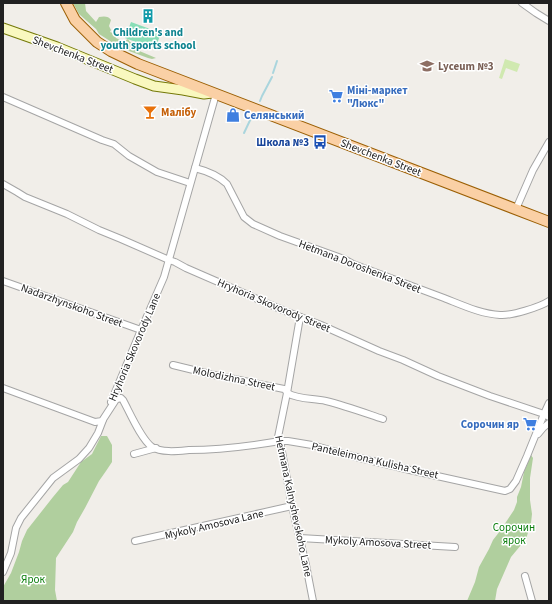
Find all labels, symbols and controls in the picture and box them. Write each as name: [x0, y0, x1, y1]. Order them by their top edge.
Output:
building icon: Children's and youth sports school: [140, 8, 156, 24]
place label: Children's and youth sports school: [100, 25, 196, 53]
street label: Shevchenka Street: [30, 32, 116, 77]
school or university icon: Lyceum №3: [419, 58, 435, 74]
place label: Lyceum №3: [438, 59, 494, 74]
place label: Міні-маркет "Люкс": [347, 83, 408, 111]
supermarket icon: Міні-маркет "Люкс": [328, 88, 344, 104]
bar icon: Малібу: [142, 104, 158, 120]
place label: Малібу: [161, 105, 197, 120]
shop icon: Селянський: [225, 107, 241, 123]
place label: Селянський: [244, 108, 304, 123]
bus stop icon: Школа №3: [312, 134, 328, 150]
place label: Школа №3: [256, 135, 309, 150]
street label: Shevchenka Street: [338, 135, 424, 180]
street label: Hetmana Doroshenka Street: [297, 236, 423, 297]
street label: Hryhoria Skovorody Street: [215, 275, 333, 336]
street label: Nadarzhynskoho Street: [19, 280, 125, 331]
street label: Hryhoria Skovorody Lane: [105, 290, 164, 404]
street label: Molodizhna Street: [191, 362, 277, 395]
supermarket icon: Сорочин яр: [522, 416, 538, 432]
place label: Сорочин яр: [461, 417, 519, 432]
street label: Hetmana Kalnyshevskoho Lane: [271, 434, 316, 579]
street label: Panteleimona Kulisha Street: [310, 439, 440, 482]
street label: Mykoly Amosova Lane: [163, 506, 266, 543]
park label: Сорочин ярок: [493, 520, 535, 548]
street label: Mykoly Amosova Street: [325, 532, 432, 553]
park label: Ярок: [21, 572, 46, 587]

